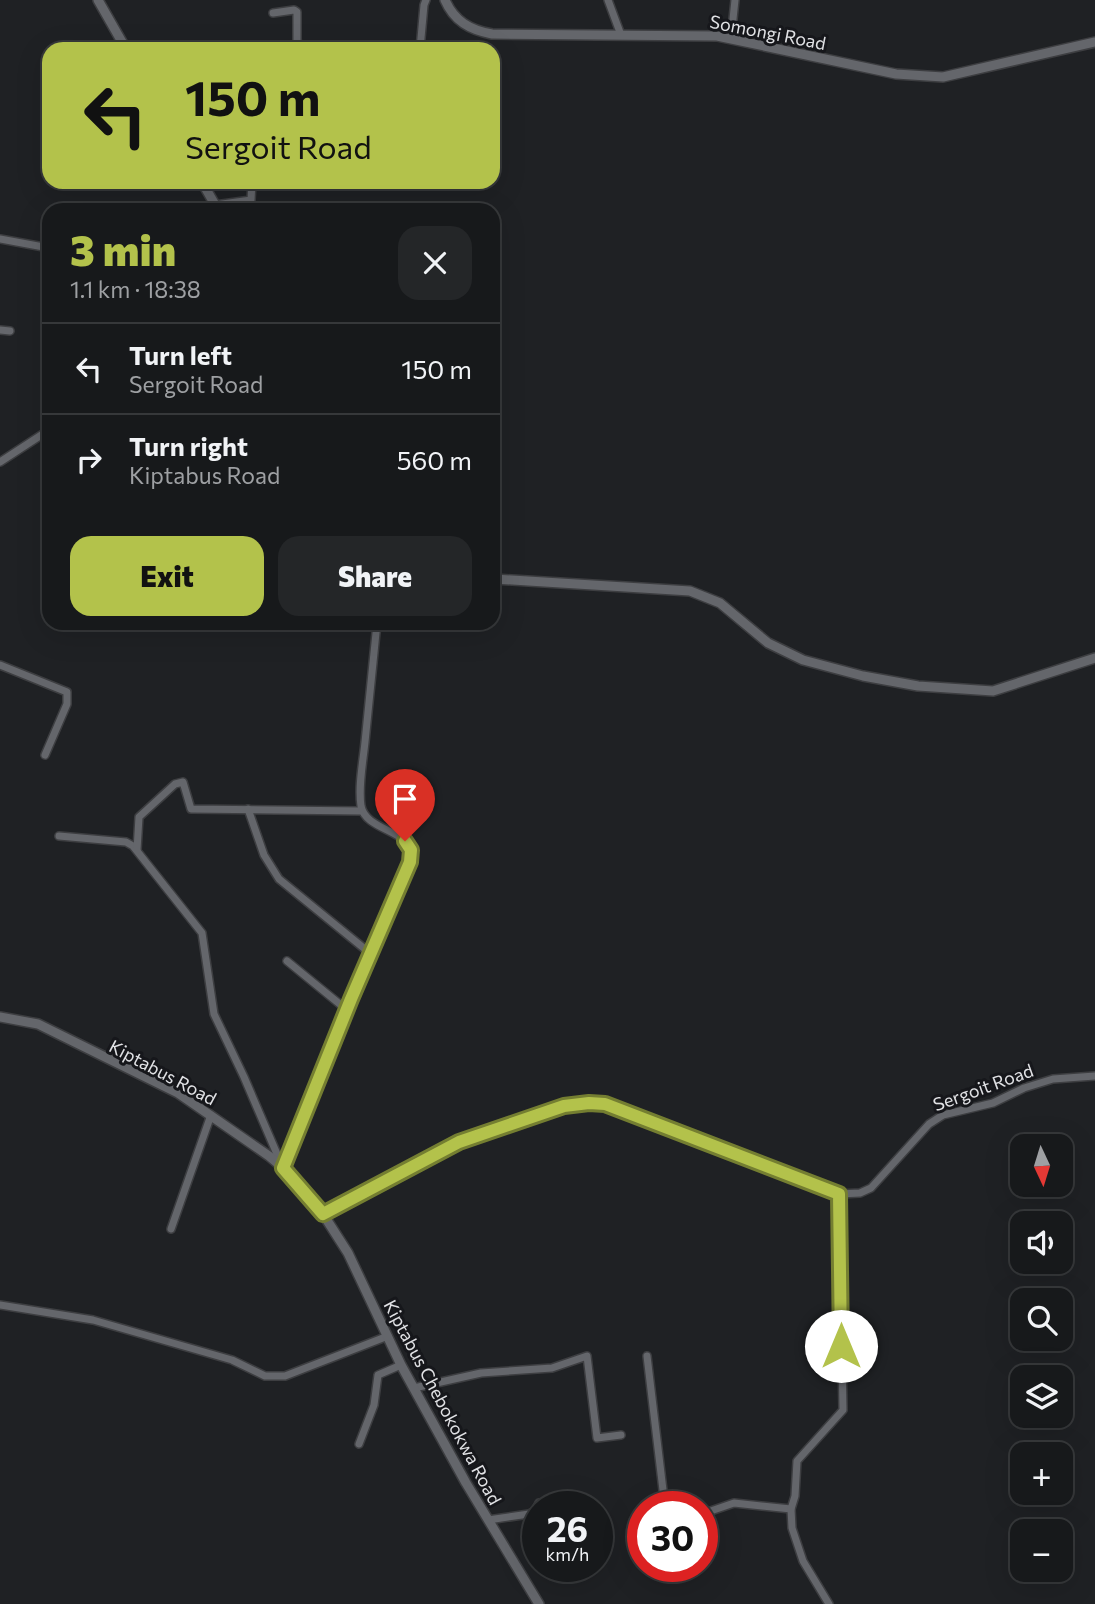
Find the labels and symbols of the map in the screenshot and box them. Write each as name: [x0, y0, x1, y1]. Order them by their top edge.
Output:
street label: Somongi Road: [708, 10, 828, 54]
pin: [375, 769, 435, 841]
street label: Kiptabus Road: [106, 1034, 220, 1110]
street label: Sergoit Road: [930, 1059, 1036, 1115]
north arrow: [1010, 1134, 1073, 1197]
street label: Kiptabus Chebokokwa Road: [380, 1296, 506, 1508]
position arrow: [804, 1309, 878, 1383]
speed limit sign: 30: [627, 1491, 718, 1582]

